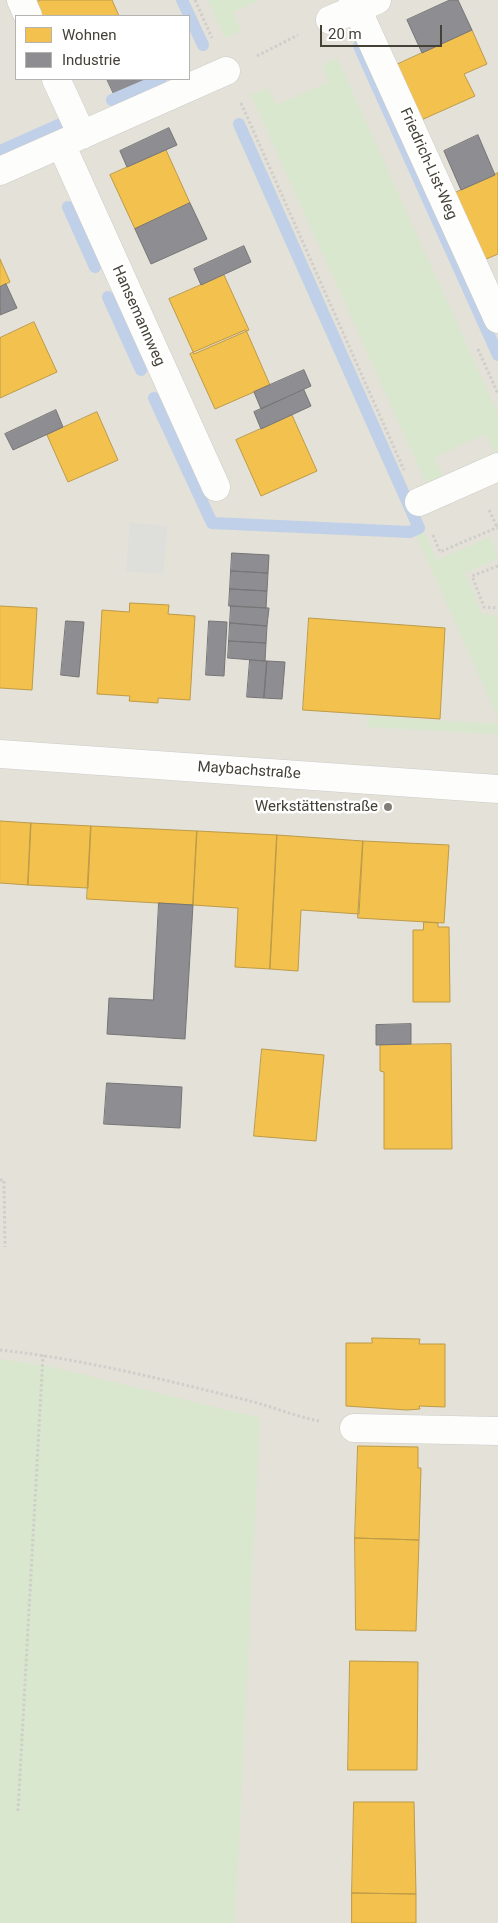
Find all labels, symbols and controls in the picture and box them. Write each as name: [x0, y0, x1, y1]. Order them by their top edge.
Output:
legend: [15, 15, 190, 80]
scale bar: [323, 15, 446, 47]
text: 20 m: [328, 25, 362, 43]
text: Wohnen: [62, 26, 116, 44]
text: Industrie: [62, 51, 120, 69]
street label: Friedrich-List-Weg: [395, 105, 461, 223]
street label: Hansemannweg: [108, 263, 168, 369]
street label: Maybachstraße: [197, 758, 301, 784]
place label: Werkstättenstraße: [255, 798, 378, 816]
marker: Werkstättenstraße: [382, 801, 394, 813]

